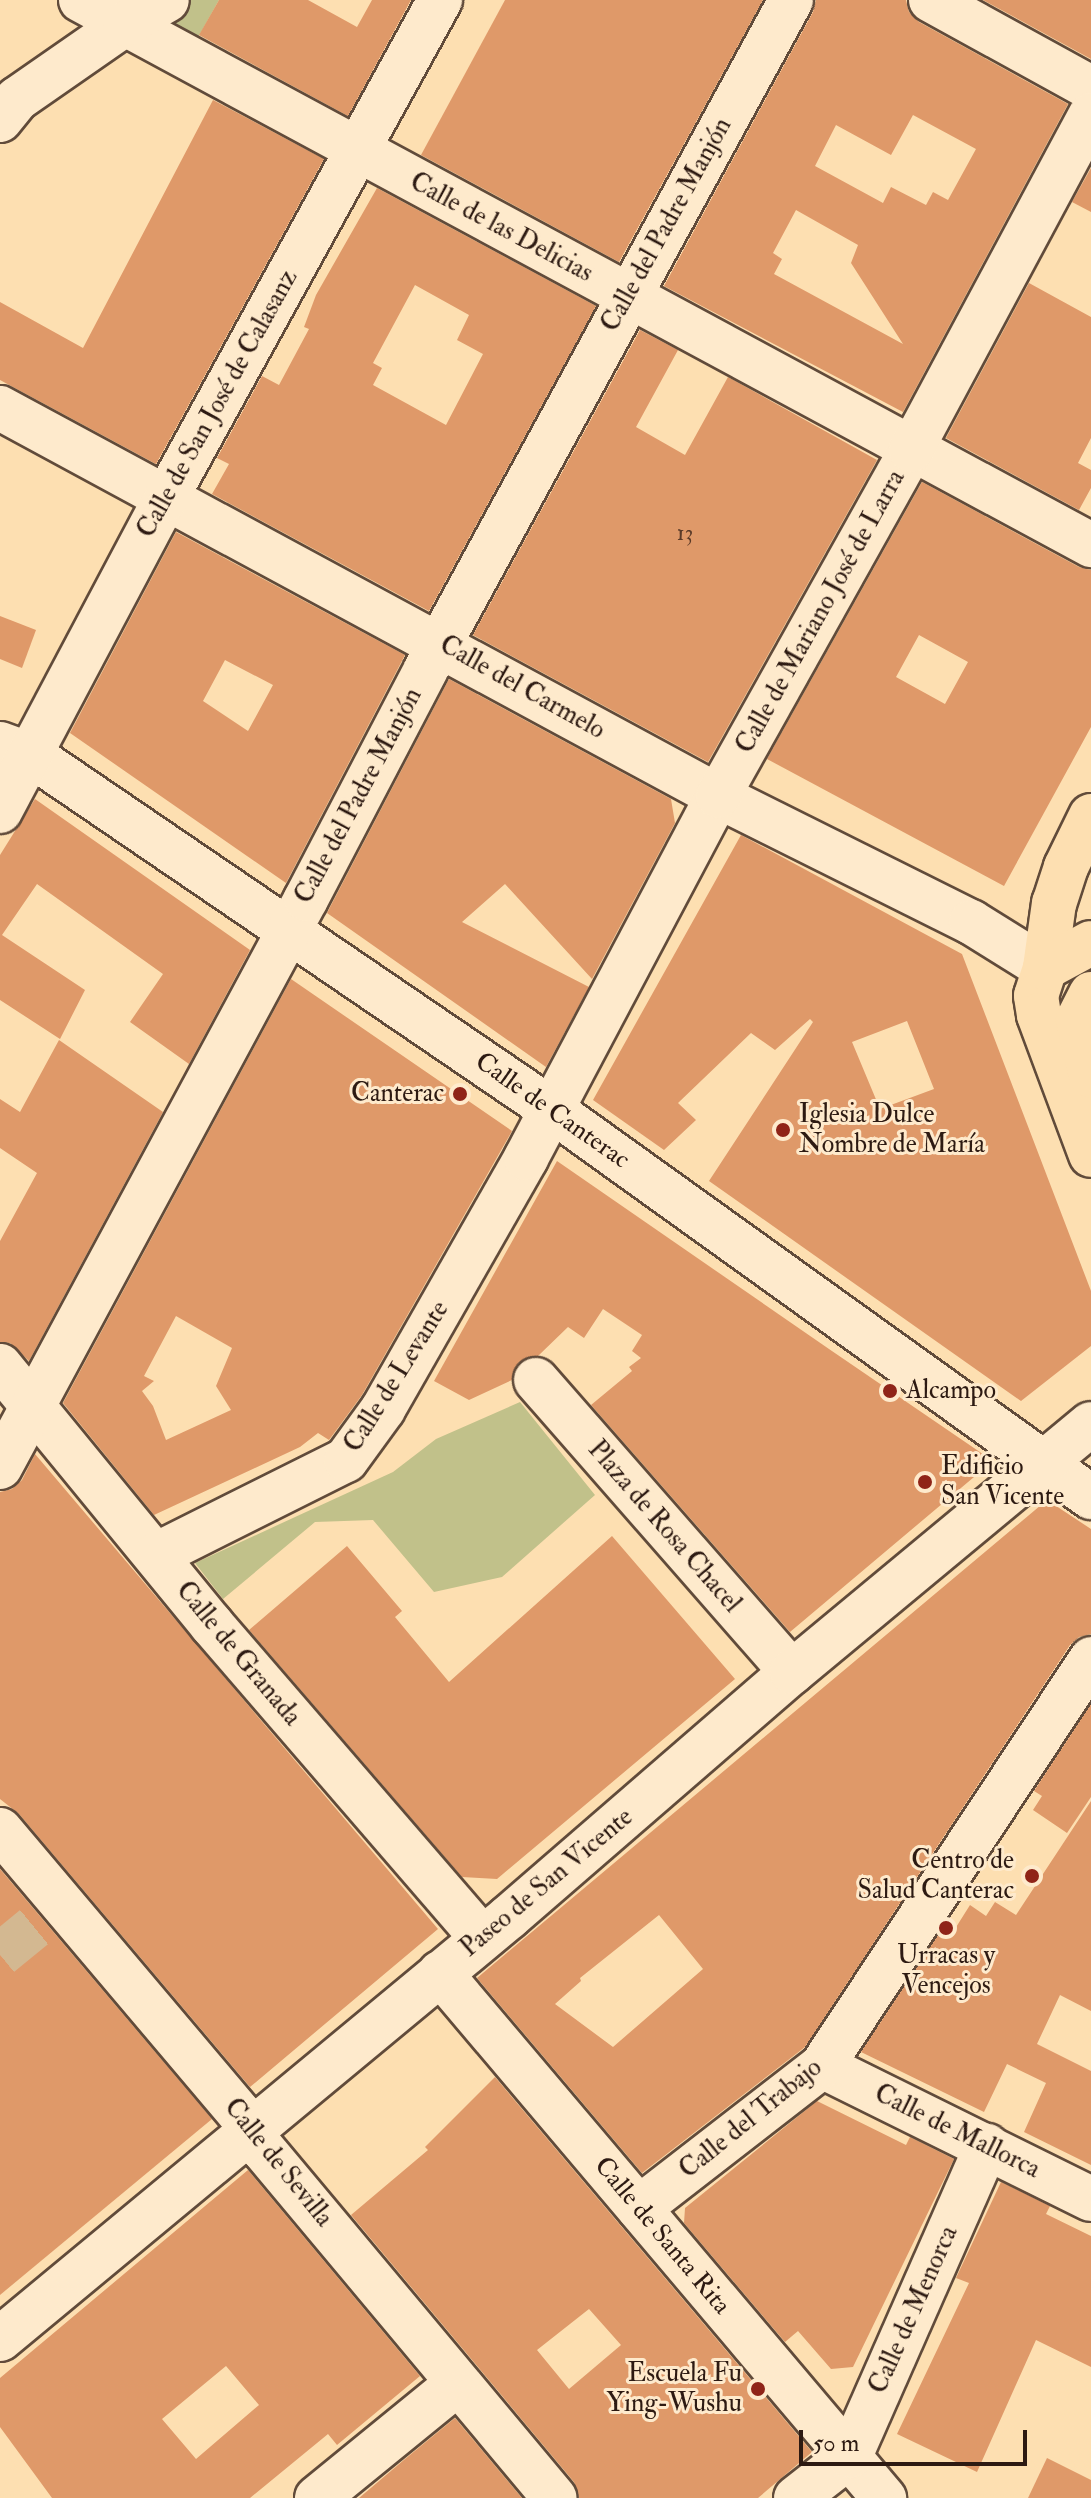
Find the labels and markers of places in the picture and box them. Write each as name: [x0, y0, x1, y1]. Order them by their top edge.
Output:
place label: Canterac: [351, 1078, 444, 1110]
marker: Canterac: [451, 1085, 469, 1103]
place label: Iglesia Dulce Nombre de María: [799, 1099, 985, 1160]
marker: Iglesia Dulce Nombre de María: [774, 1121, 792, 1139]
place label: Alcampo: [906, 1375, 996, 1407]
marker: Alcampo: [881, 1382, 899, 1400]
place label: Edificio San Vicente: [941, 1451, 1064, 1512]
marker: Edificio San Vicente: [916, 1473, 934, 1491]
place label: Centro de Salud Canterac: [858, 1845, 1014, 1906]
marker: Centro de Salud Canterac: [1021, 1865, 1043, 1887]
marker: Urracas y Vencejos: [937, 1919, 955, 1937]
place label: Urracas y Vencejos: [897, 1940, 995, 2002]
place label: Escuela Fu Ying-Wushu: [606, 2358, 742, 2420]
marker: Escuela Fu Ying-Wushu: [749, 2380, 767, 2398]

